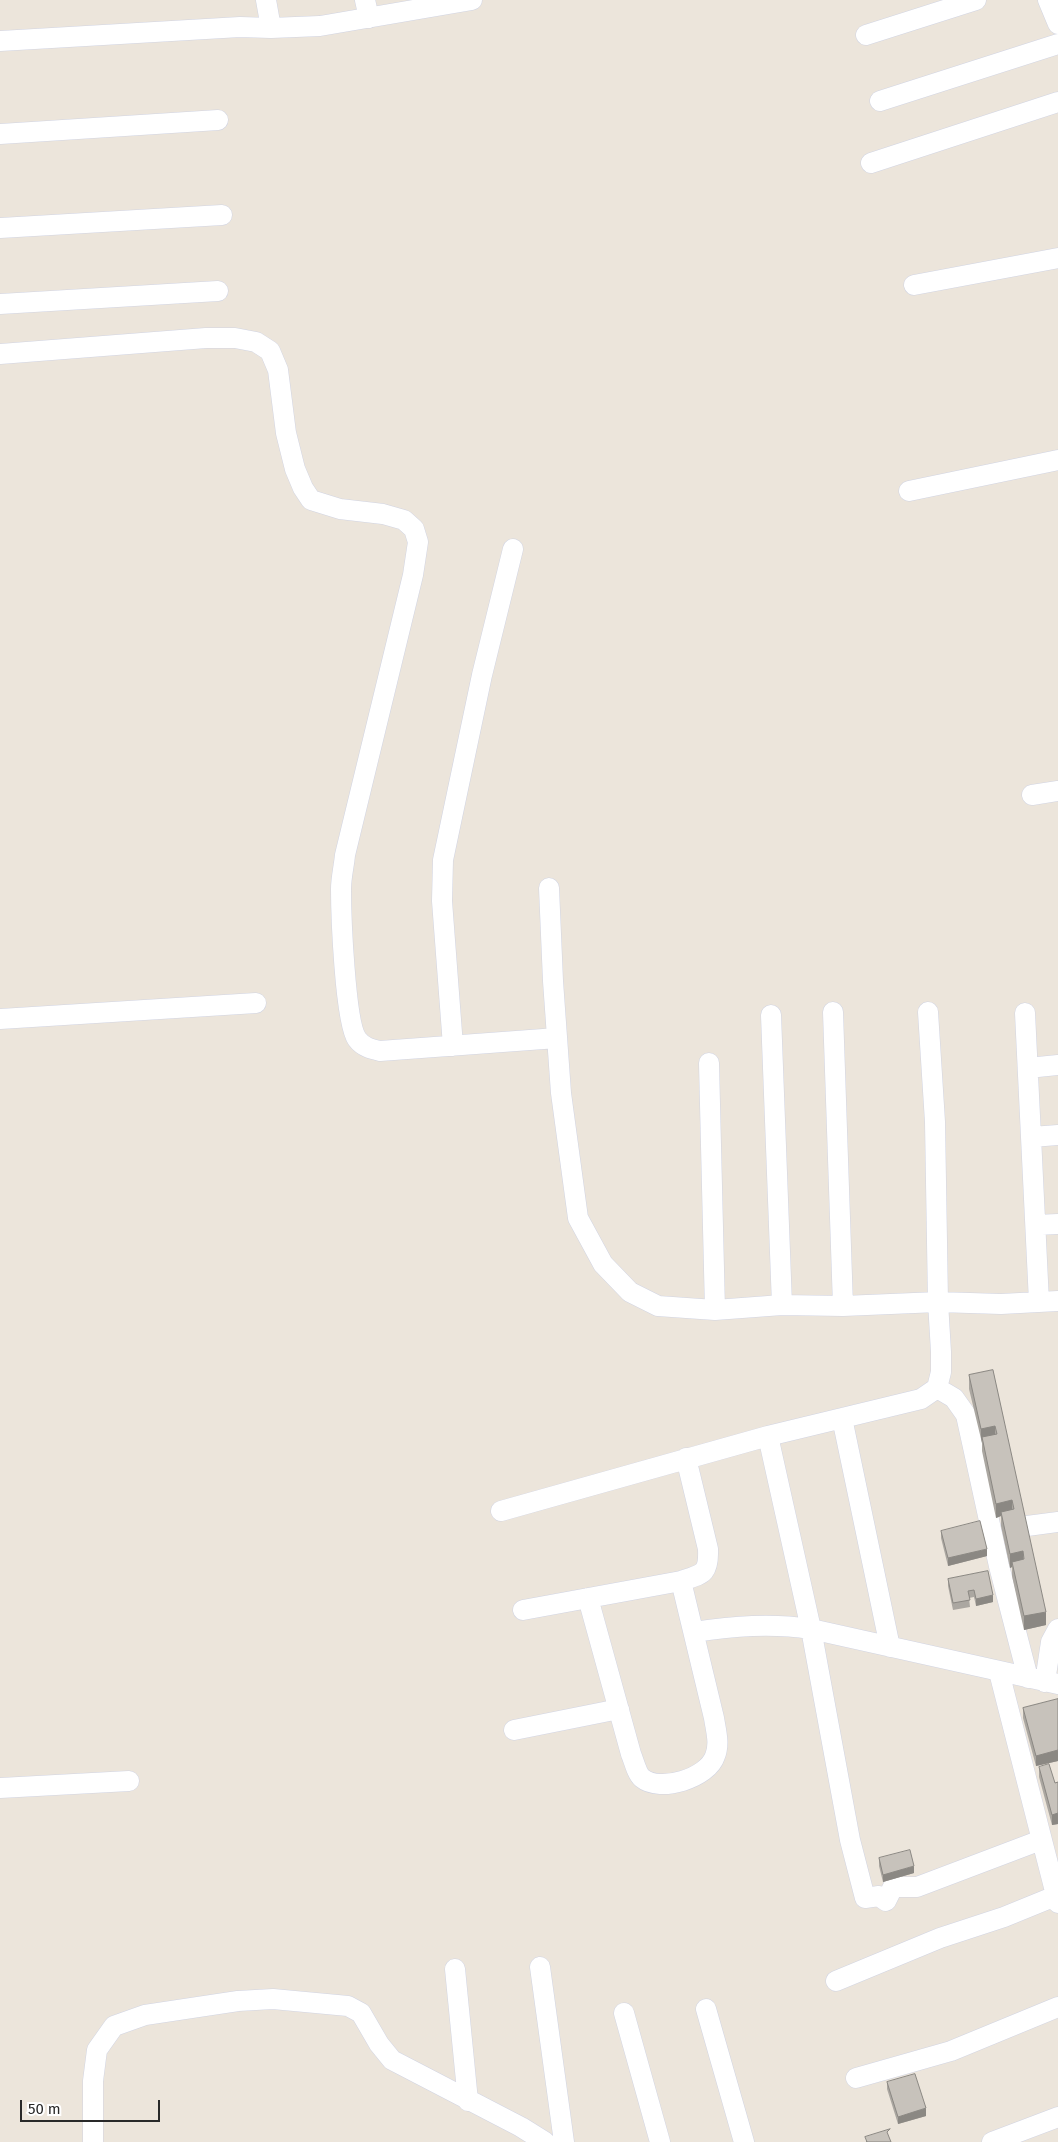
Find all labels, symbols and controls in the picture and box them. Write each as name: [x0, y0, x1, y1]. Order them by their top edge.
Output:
scale bar: [22, 2090, 162, 2122]
text: 50 m: [28, 2100, 61, 2118]

